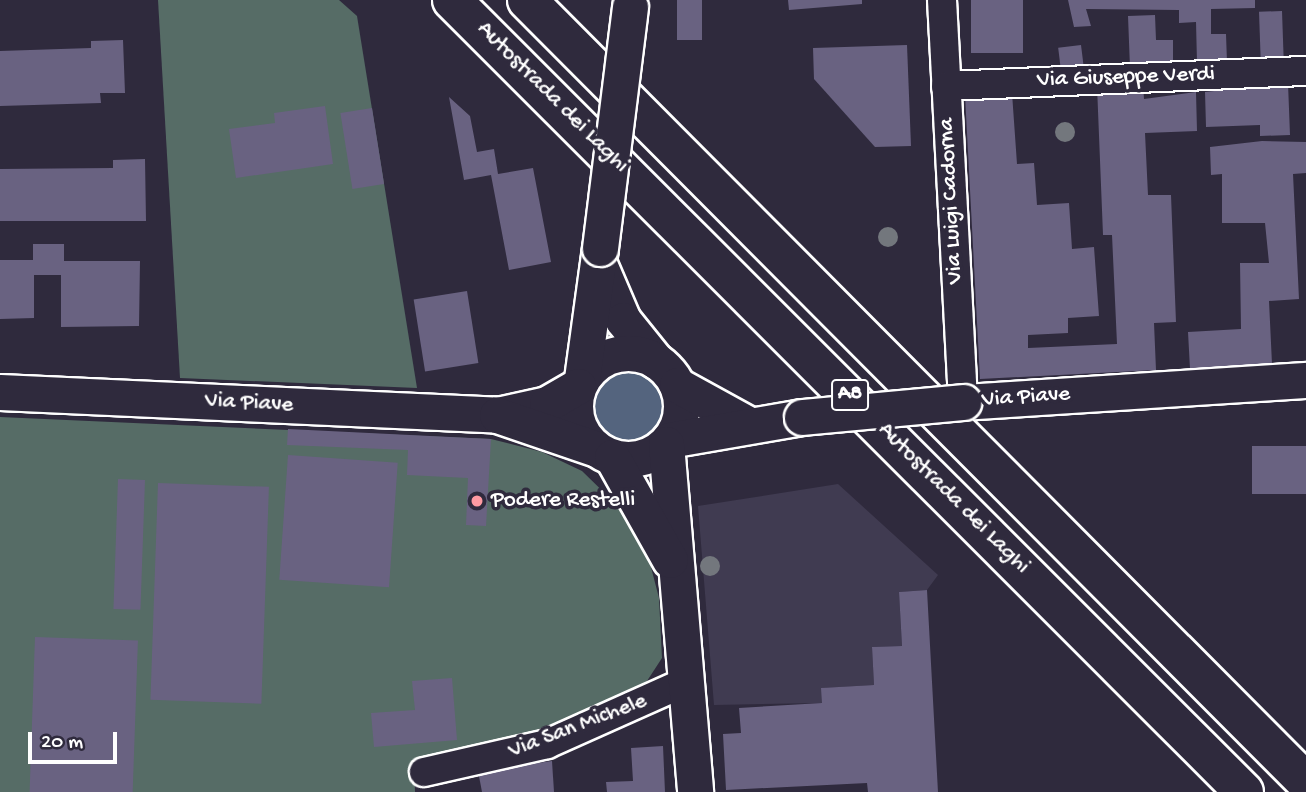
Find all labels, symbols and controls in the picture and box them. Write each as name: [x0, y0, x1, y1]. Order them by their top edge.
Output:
street label: Autostrada dei Laghi: [470, 16, 634, 180]
street label: Via Giuseppe Verdi: [1037, 61, 1215, 95]
street label: Via Luigi Cadorna: [934, 117, 970, 285]
road number: A8: [831, 378, 869, 412]
street label: Via Piave: [981, 381, 1071, 415]
street label: Via Piave: [204, 388, 294, 420]
street label: Autostrada dei Laghi: [871, 417, 1035, 581]
place label: Podere Restelli: [491, 487, 635, 515]
marker: Podere Restelli: [469, 493, 485, 509]
street label: Via San Michele: [505, 688, 651, 766]
scale bar: [32, 718, 121, 762]
text: 20 m: [41, 731, 83, 756]

